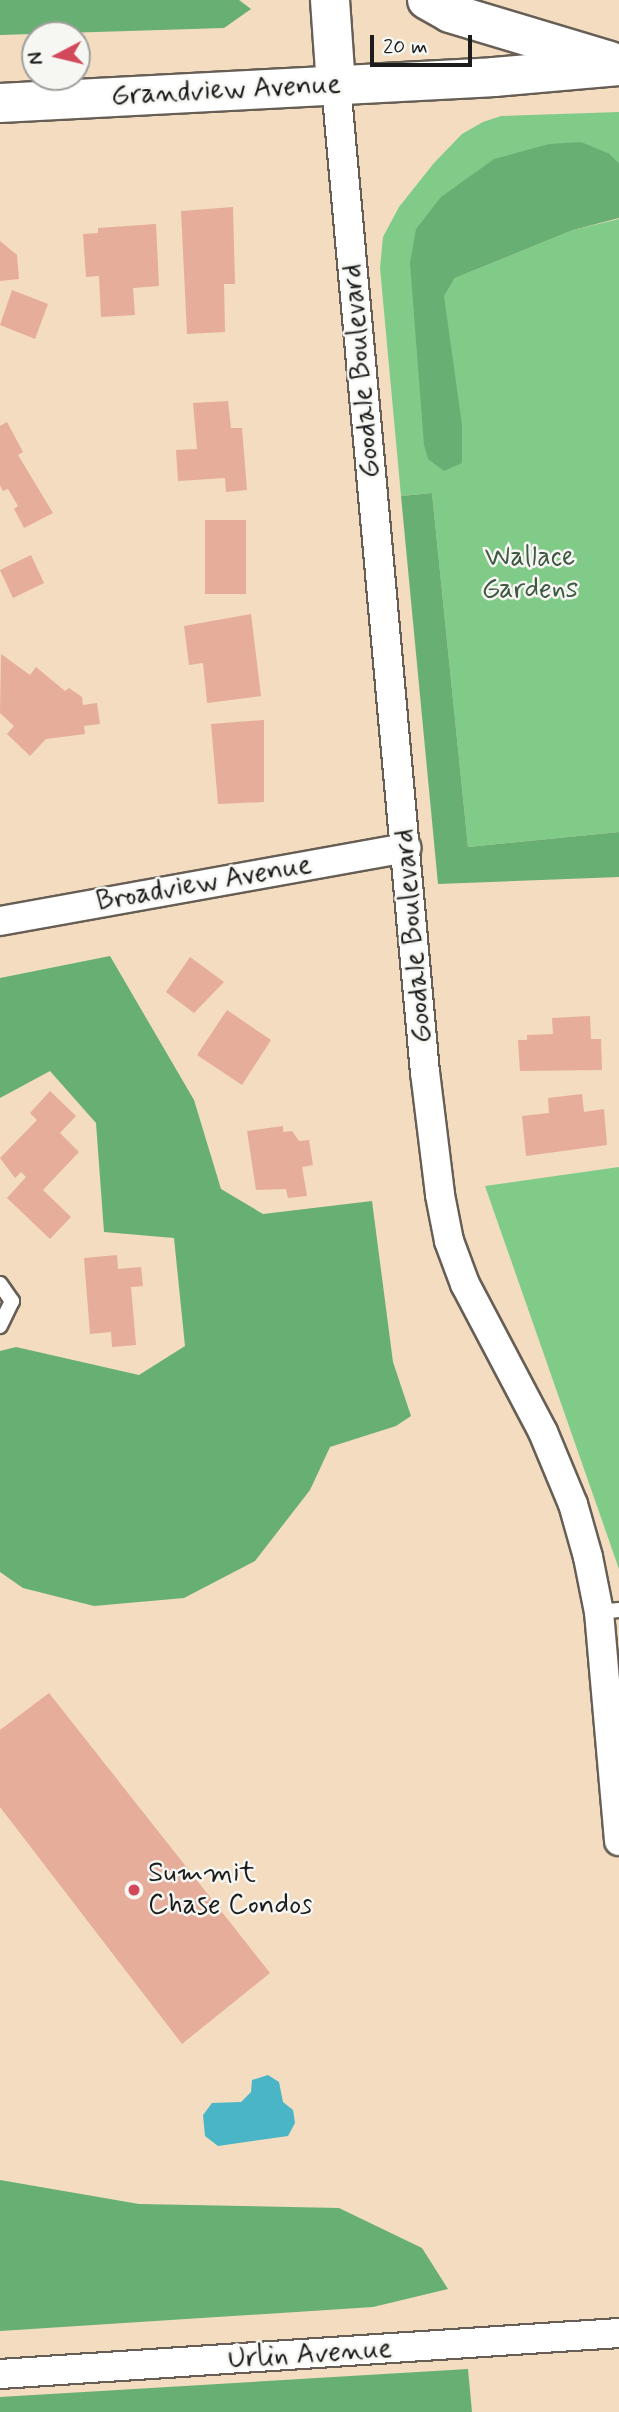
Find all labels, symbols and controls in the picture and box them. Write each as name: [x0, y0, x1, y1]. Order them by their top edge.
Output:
north arrow: [21, 21, 91, 91]
scale bar: [374, 21, 476, 65]
text: 20 m: [383, 33, 428, 61]
text: N: [23, 51, 50, 66]
street label: Grandview Avenue: [110, 68, 342, 114]
street label: Goodale Boulevard: [336, 265, 388, 477]
park label: Wallace Gardens: [482, 541, 578, 607]
street label: Goodale Boulevard: [388, 830, 440, 1042]
street label: Broadview Avenue: [94, 849, 314, 919]
place label: Summit Chase Condos: [148, 1857, 314, 1923]
marker: Summit Chase Condos: [126, 1882, 142, 1898]
street label: Urlin Avenue: [231, 2333, 389, 2377]

